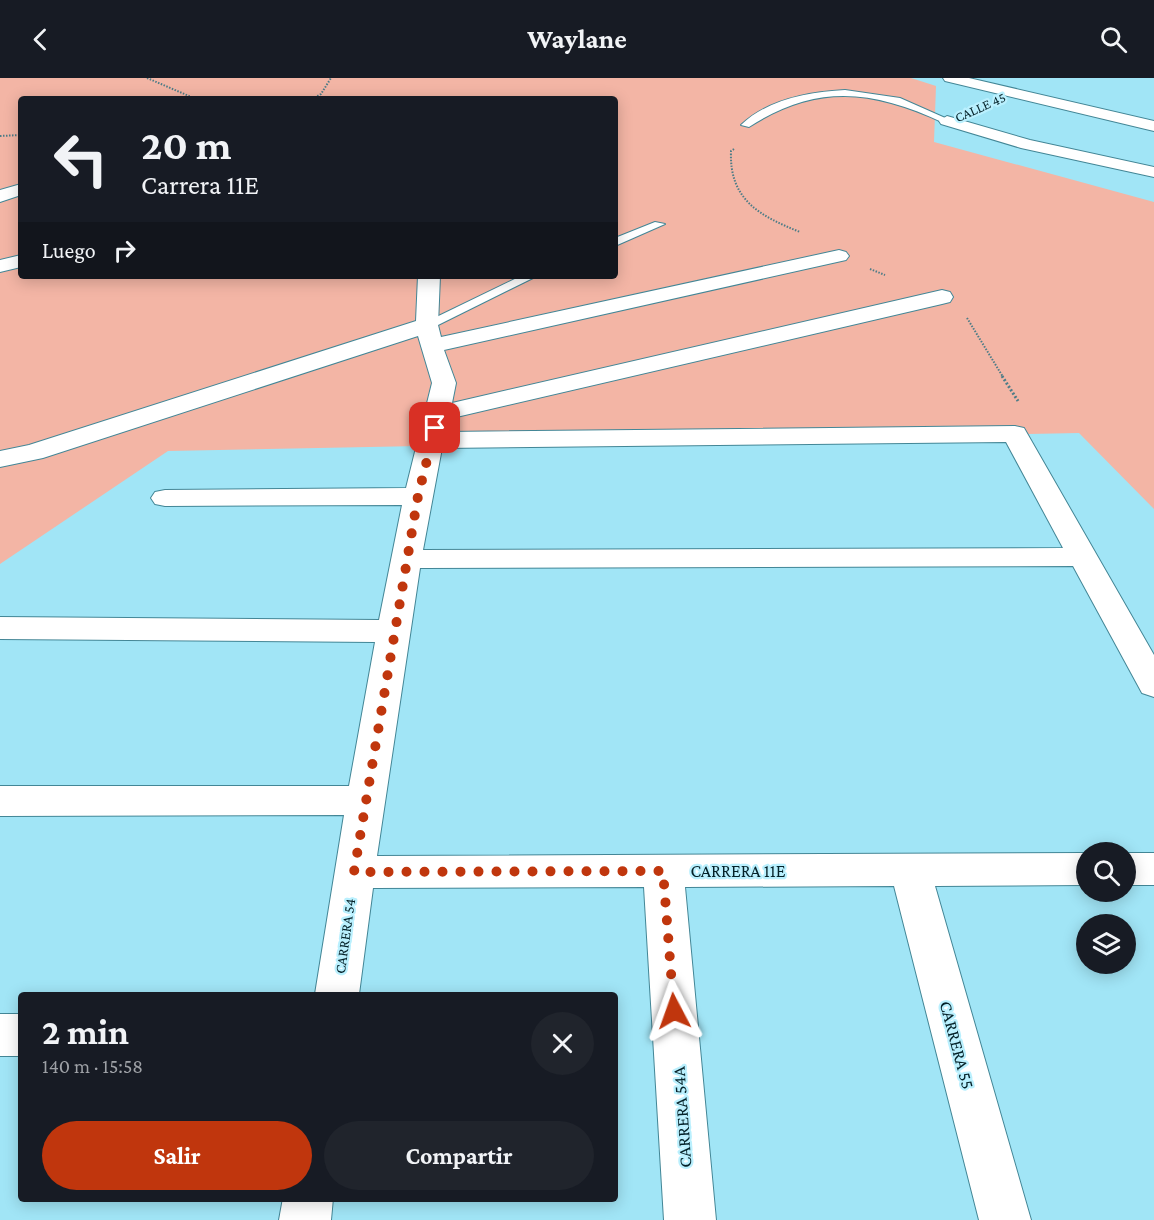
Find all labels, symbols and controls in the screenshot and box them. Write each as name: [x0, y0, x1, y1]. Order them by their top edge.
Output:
icon: back: [24, 23, 57, 56]
icon: search: [1097, 23, 1130, 56]
text: Waylane: [527, 24, 627, 54]
street label: CALLE 45: [952, 89, 1008, 125]
icon: left: [42, 120, 120, 198]
text: 20 m: [141, 121, 232, 168]
text: Carrera 11E: [141, 170, 259, 200]
icon: right: [108, 234, 141, 267]
text: Luego: [42, 238, 96, 263]
pin: [409, 402, 460, 453]
icon: arrive: [418, 411, 451, 444]
map controls: [1076, 842, 1136, 974]
button: search: [1076, 842, 1136, 902]
street label: CARRERA 11E: [690, 861, 786, 881]
street label: CARRERA 54: [332, 897, 358, 975]
button: layers: [1076, 914, 1136, 974]
position arrow: [642, 979, 706, 1043]
street label: CARRERA 55: [936, 999, 978, 1091]
text: 2 min: [42, 1012, 129, 1052]
button: close: [531, 1012, 594, 1075]
text: 140 m · 15:58: [42, 1055, 143, 1077]
street label: CARRERA 54A: [668, 1065, 696, 1168]
button: Salir: [42, 1121, 312, 1190]
button: Compartir: [324, 1121, 594, 1190]

